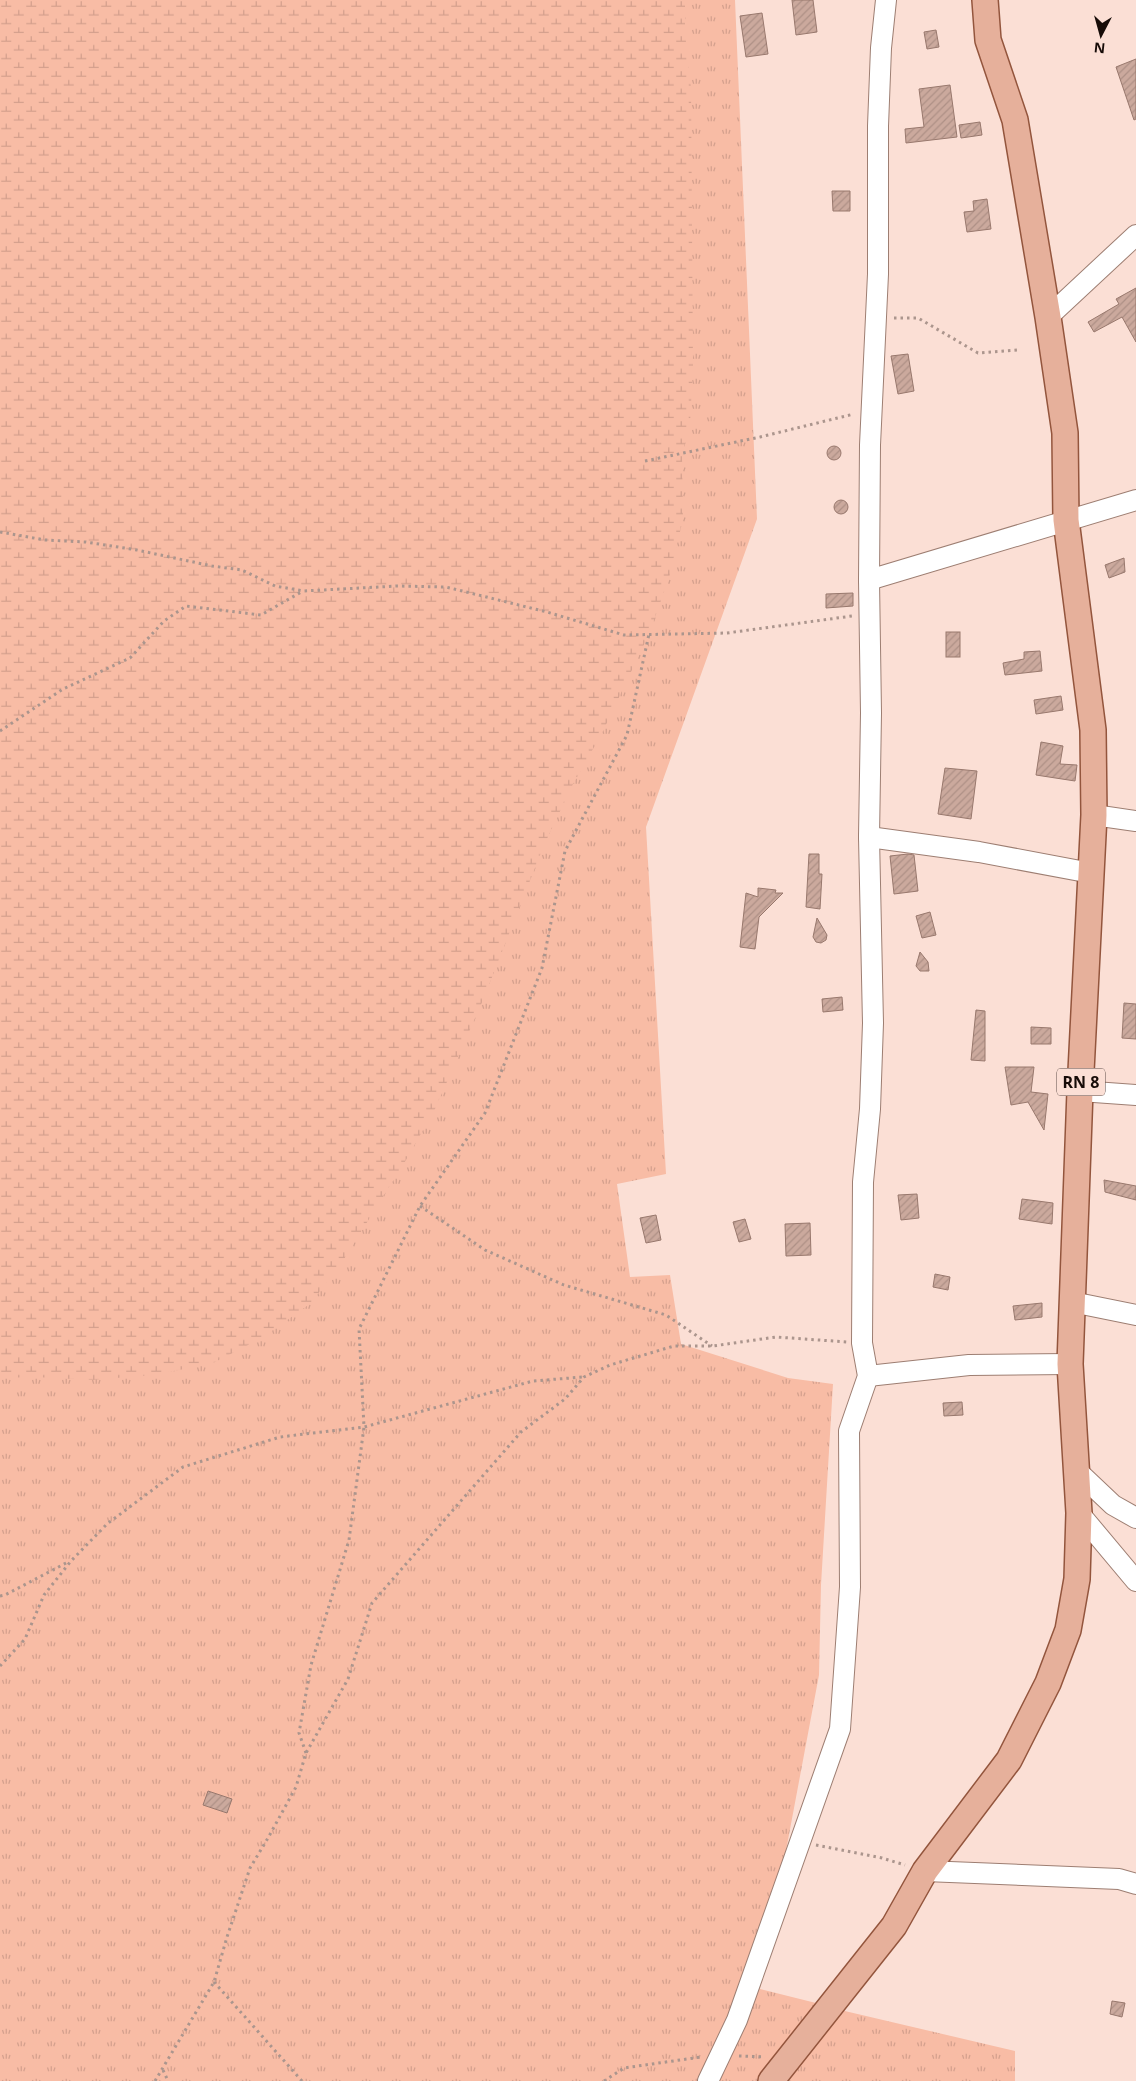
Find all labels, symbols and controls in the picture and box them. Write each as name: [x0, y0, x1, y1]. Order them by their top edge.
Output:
north arrow: [1076, 10, 1126, 60]
text: N: [1093, 38, 1106, 58]
road number: RN 8: [1057, 1068, 1105, 1096]

